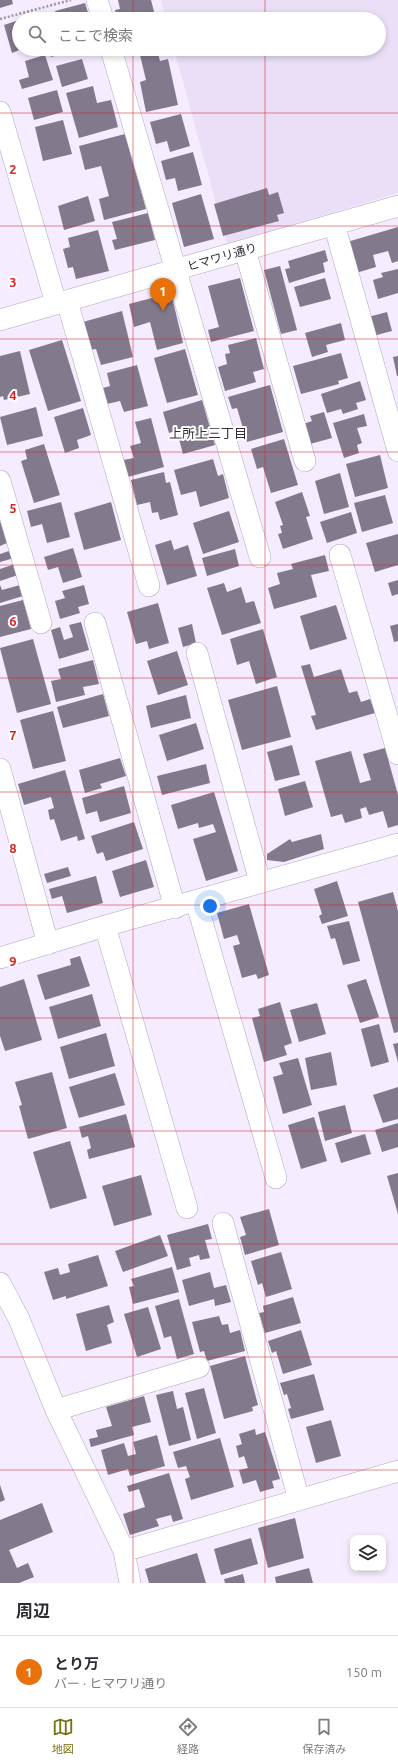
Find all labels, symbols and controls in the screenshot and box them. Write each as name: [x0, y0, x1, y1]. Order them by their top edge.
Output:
search box: [12, 12, 386, 56]
icon: search: [26, 23, 48, 45]
text: ここで検索: [58, 27, 133, 44]
text: 2: [9, 162, 17, 176]
street label: ヒマワリ通り: [185, 240, 258, 273]
text: 3: [9, 275, 17, 289]
pin: 1: [150, 278, 176, 311]
text: 4: [9, 388, 17, 402]
district label: 上所上三丁目: [169, 426, 247, 440]
text: 5: [9, 501, 17, 515]
text: 6: [9, 614, 17, 628]
text: 7: [9, 728, 17, 742]
text: 8: [9, 841, 17, 855]
your location: [200, 896, 220, 916]
text: 9: [9, 954, 17, 968]
map controls: [350, 1535, 386, 1571]
button: layers: [350, 1535, 386, 1571]
text: 周辺: [16, 1601, 50, 1620]
text: とり万: [54, 1655, 99, 1672]
text: 1: [25, 1665, 33, 1679]
text: 150 m: [346, 1665, 382, 1679]
text: バー · ヒマワリ通り: [54, 1676, 167, 1690]
tab: 地図: [52, 1716, 74, 1756]
tab: 経路: [177, 1716, 199, 1756]
tab: 保存済み: [302, 1716, 346, 1756]

